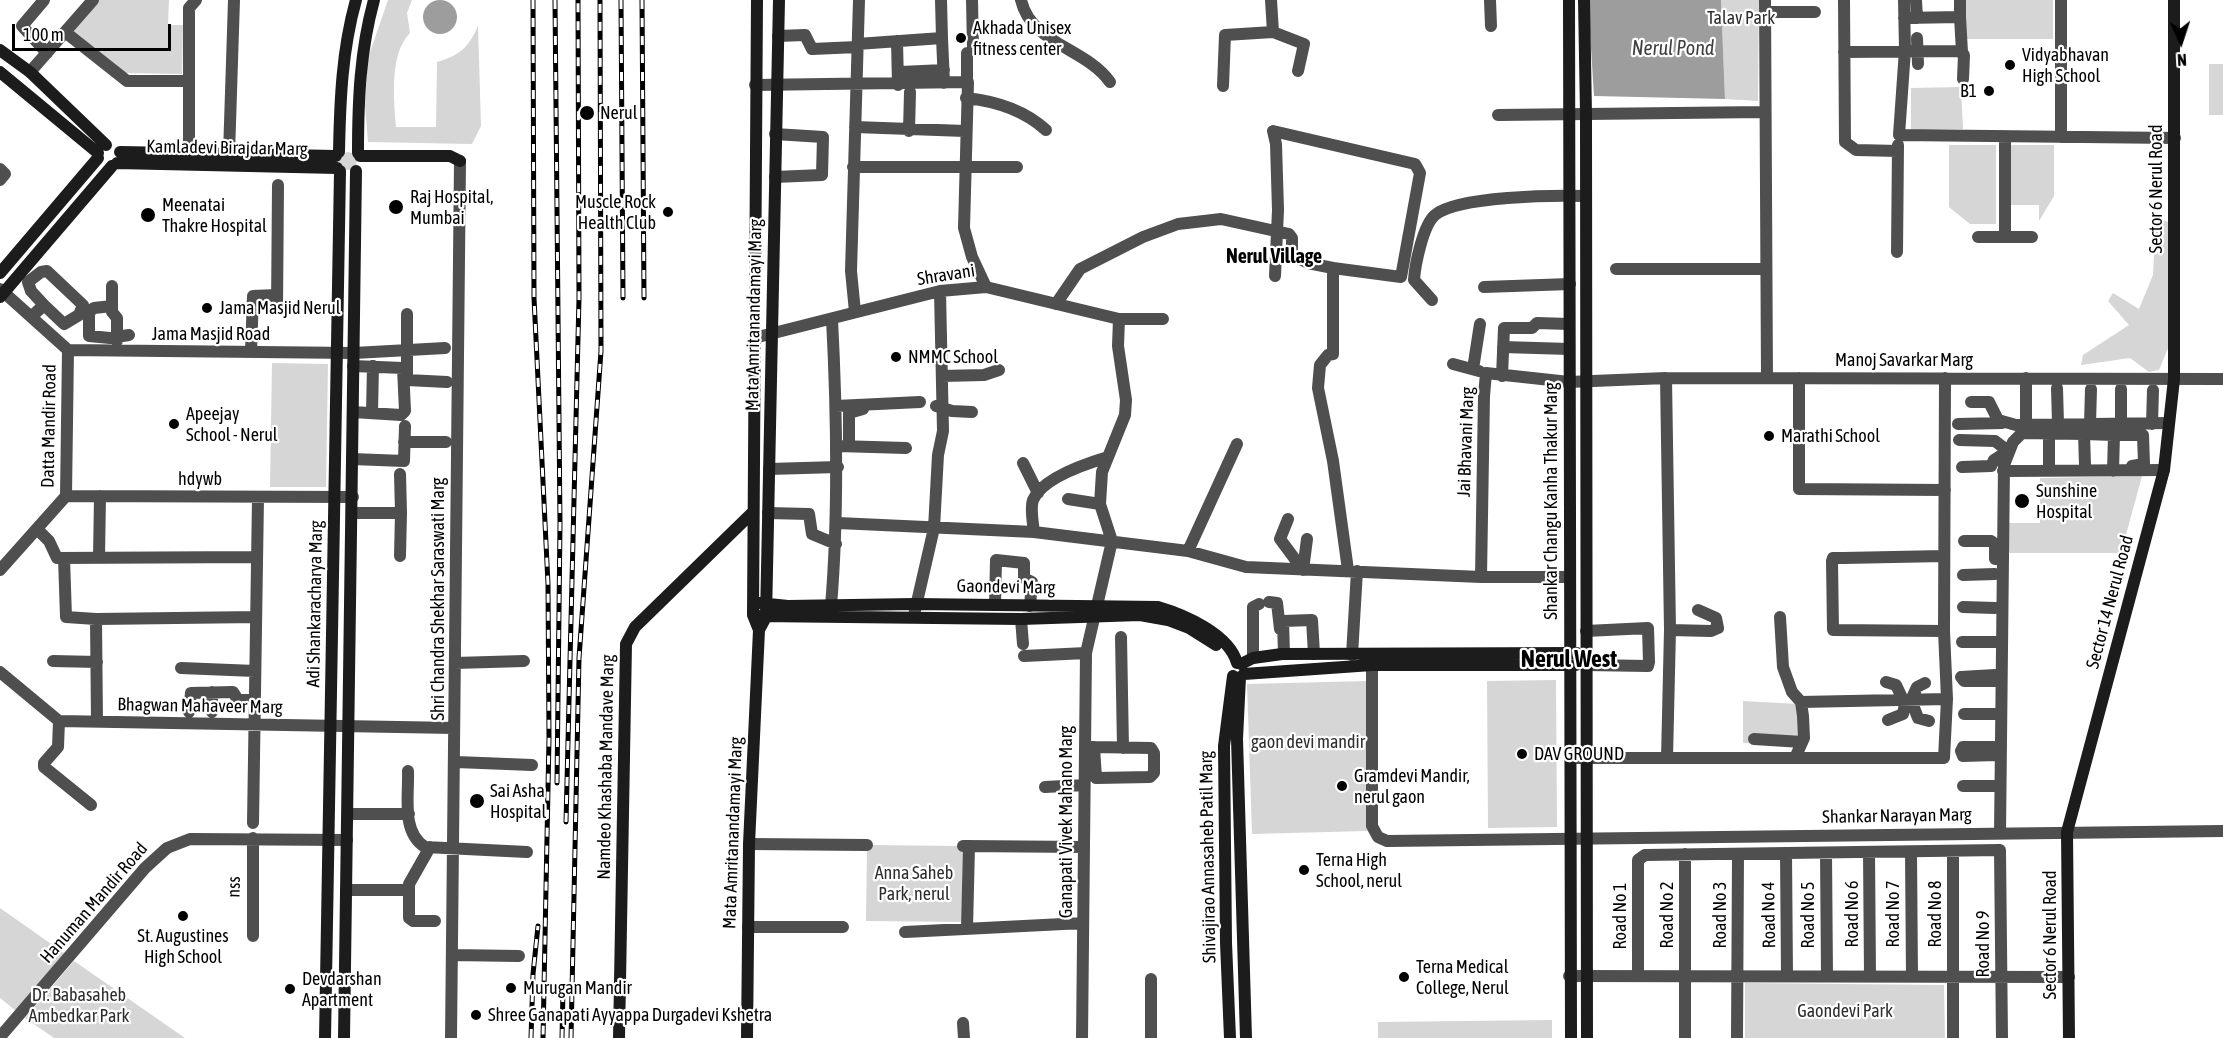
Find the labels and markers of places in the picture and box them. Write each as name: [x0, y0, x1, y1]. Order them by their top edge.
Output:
place label: Akhada Unisex fitness center: [973, 17, 1071, 60]
marker: Akhada Unisex fitness center: [954, 31, 968, 45]
place label: Vidyabhavan High School: [2022, 44, 2109, 86]
marker: Vidyabhavan High School: [2003, 58, 2017, 72]
place label: B1: [1960, 80, 1977, 102]
marker: B1: [1982, 84, 1996, 98]
place label: Nerul: [600, 102, 638, 124]
marker: Nerul: [578, 104, 596, 122]
place label: Raj Hospital, Mumbai: [410, 186, 493, 228]
place label: Muscle Rock Health Club: [575, 191, 656, 234]
place label: Meenatai Thakre Hospital: [162, 194, 267, 236]
marker: Raj Hospital, Mumbai: [387, 198, 405, 216]
marker: Muscle Rock Health Club: [661, 205, 675, 219]
marker: Meenatai Thakre Hospital: [139, 206, 157, 224]
place label: Jama Masjid Nerul: [219, 297, 341, 319]
marker: Jama Masjid Nerul: [200, 301, 214, 315]
place label: NMMC School: [908, 346, 998, 368]
marker: NMMC School: [889, 350, 903, 364]
place label: Apeejay School - Nerul: [186, 403, 278, 446]
marker: Apeejay School - Nerul: [167, 417, 181, 431]
place label: Marathi School: [1781, 425, 1880, 447]
marker: Marathi School: [1762, 429, 1776, 443]
place label: Sunshine Hospital: [2036, 480, 2097, 522]
marker: Sunshine Hospital: [2013, 492, 2031, 510]
place label: DAV GROUND: [1534, 743, 1624, 765]
marker: DAV GROUND: [1515, 747, 1529, 761]
place label: Gramdevi Mandir, nerul gaon: [1354, 765, 1470, 808]
marker: Gramdevi Mandir, nerul gaon: [1335, 779, 1349, 793]
place label: Sai Asha Hospital: [490, 780, 546, 822]
marker: Sai Asha Hospital: [468, 792, 486, 810]
place label: Terna High School, nerul: [1316, 849, 1402, 892]
marker: Terna High School, nerul: [1297, 863, 1311, 877]
marker: St. Augustines High School: [176, 909, 190, 923]
place label: St. Augustines High School: [137, 925, 229, 968]
place label: Terna Medical College, Nerul: [1416, 956, 1509, 998]
place label: Devdarshan Apartment: [302, 968, 382, 1010]
marker: Terna Medical College, Nerul: [1397, 970, 1411, 984]
place label: Murugan Mandir: [523, 977, 632, 999]
marker: Murugan Mandir: [504, 981, 518, 995]
marker: Devdarshan Apartment: [283, 982, 297, 996]
place label: Shree Ganapati Ayyappa Durgadevi Kshetra: [488, 1004, 772, 1026]
marker: Shree Ganapati Ayyappa Durgadevi Kshetra: [469, 1008, 483, 1022]

